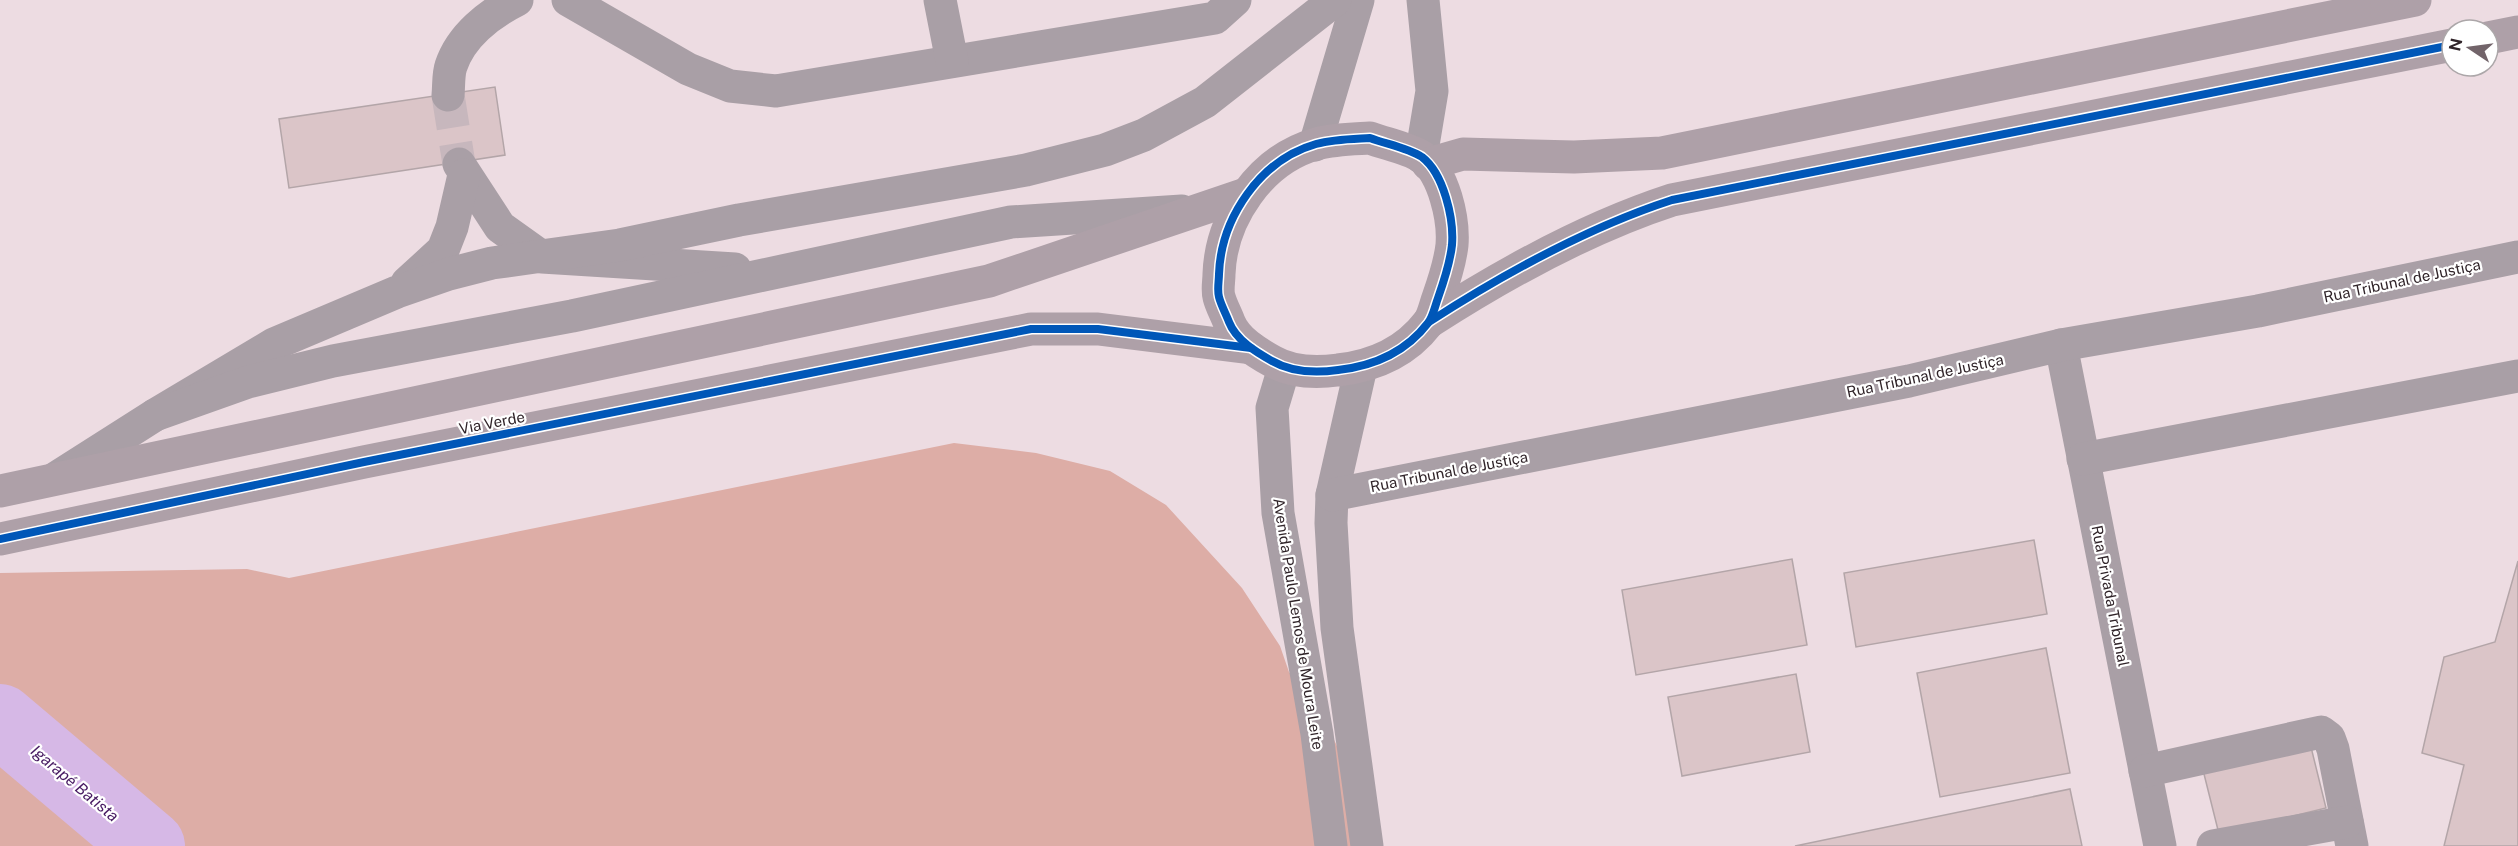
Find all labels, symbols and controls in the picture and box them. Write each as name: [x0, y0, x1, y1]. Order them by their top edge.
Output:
north arrow: [2440, 18, 2500, 78]
text: N: [2445, 37, 2467, 53]
street label: Rua Tribunal de Justiça: [2322, 256, 2482, 305]
street label: Rua Tribunal de Justiça: [1845, 351, 2005, 400]
street label: Via Verde: [458, 408, 526, 437]
street label: Rua Tribunal de Justiça: [1369, 448, 1529, 495]
street label: Avenida Paulo Lemos de Moura Leite: [1270, 497, 1327, 751]
street label: Rua Privada Tribunal: [2088, 524, 2133, 668]
water label: Igarapé Batista: [27, 741, 122, 826]

